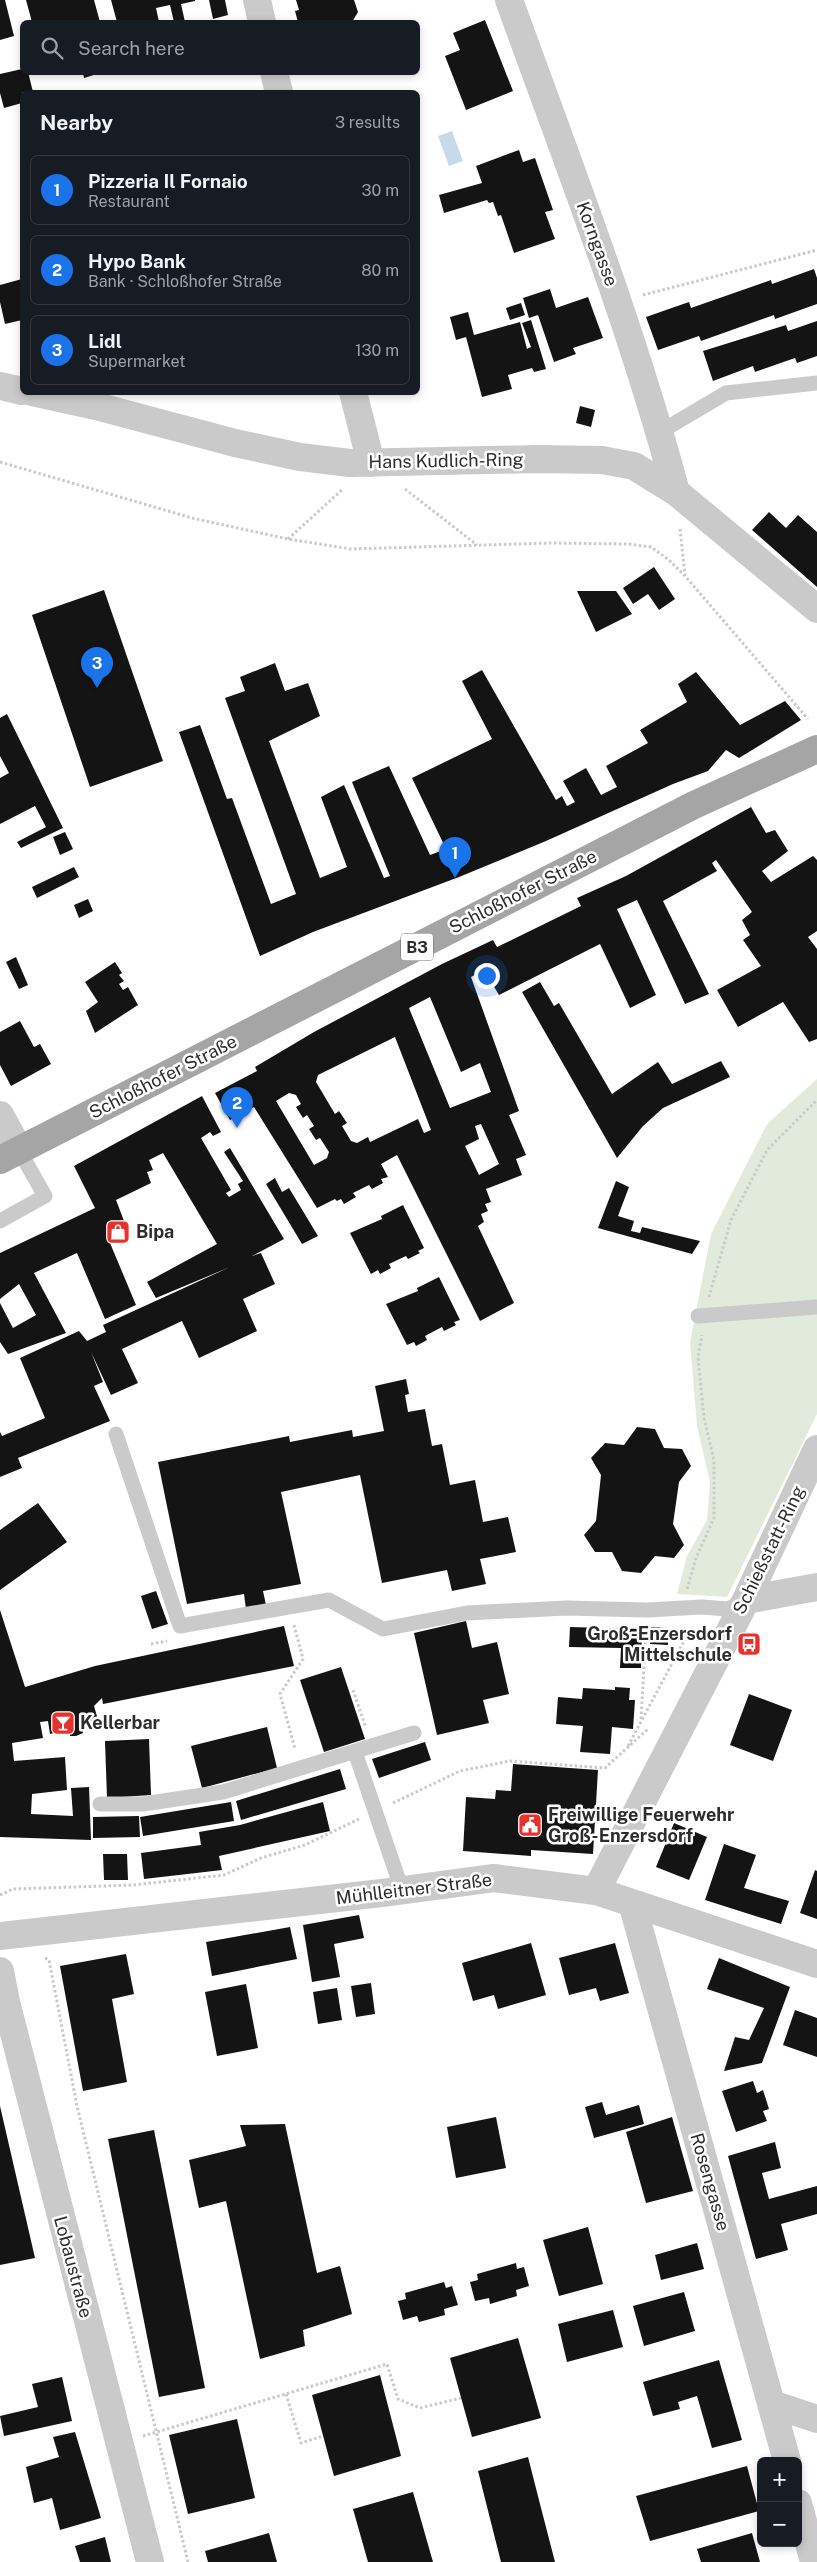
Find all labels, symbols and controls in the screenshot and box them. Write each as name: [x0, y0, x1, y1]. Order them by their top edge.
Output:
search box: [20, 20, 420, 75]
icon: search: [38, 34, 66, 62]
text: Search here: [78, 37, 185, 59]
text: Nearby: [40, 110, 113, 135]
text: 3 results: [335, 113, 400, 132]
text: Pizzeria Il Fornaio: [88, 170, 248, 192]
text: 1: [54, 181, 60, 200]
text: 30 m: [362, 181, 399, 200]
text: Restaurant: [88, 192, 170, 211]
street label: Korngasse: [572, 199, 622, 289]
text: Hypo Bank: [88, 250, 186, 272]
text: 2: [52, 261, 62, 280]
text: 80 m: [361, 261, 399, 280]
text: Bank · Schloßhofer Straße: [88, 272, 282, 291]
text: Lidl: [88, 330, 122, 352]
text: 3: [52, 341, 62, 360]
text: 130 m: [355, 341, 399, 360]
text: Supermarket: [88, 352, 185, 371]
street label: Hans Kudlich-Ring: [368, 449, 524, 472]
pin: 3: [81, 647, 113, 688]
pin: 1: [439, 837, 471, 878]
street label: Schloßhofer Straße: [445, 845, 600, 938]
road number: B3: [401, 934, 433, 960]
your location: [474, 963, 500, 989]
street label: Schloßhofer Straße: [85, 1030, 240, 1123]
pin: 2: [221, 1087, 253, 1128]
shop icon: Bipa: [105, 1219, 131, 1245]
place label: Bipa: [136, 1221, 174, 1242]
street label: Schießstatt-Ring: [728, 1482, 809, 1617]
place label: Groß-Enzersdorf Mittelschule: [587, 1623, 732, 1665]
bus stop icon: Groß-Enzersdorf Mittelschule: [736, 1631, 762, 1657]
bar icon: Kellerbar: [50, 1710, 76, 1736]
place label: Kellerbar: [80, 1712, 161, 1733]
place label: Freiwillige Feuerwehr Groß-Enzersdorf: [548, 1804, 735, 1846]
public building icon: Freiwillige Feuerwehr Groß-Enzersdorf: [517, 1812, 543, 1838]
street label: Mühlleitner Straße: [335, 1869, 493, 1908]
street label: Rosengasse: [686, 2130, 734, 2233]
street label: Lobaustraße: [50, 2214, 97, 2320]
map controls: [757, 2457, 802, 2547]
button: +: [757, 2457, 802, 2502]
button: −: [757, 2502, 802, 2547]

